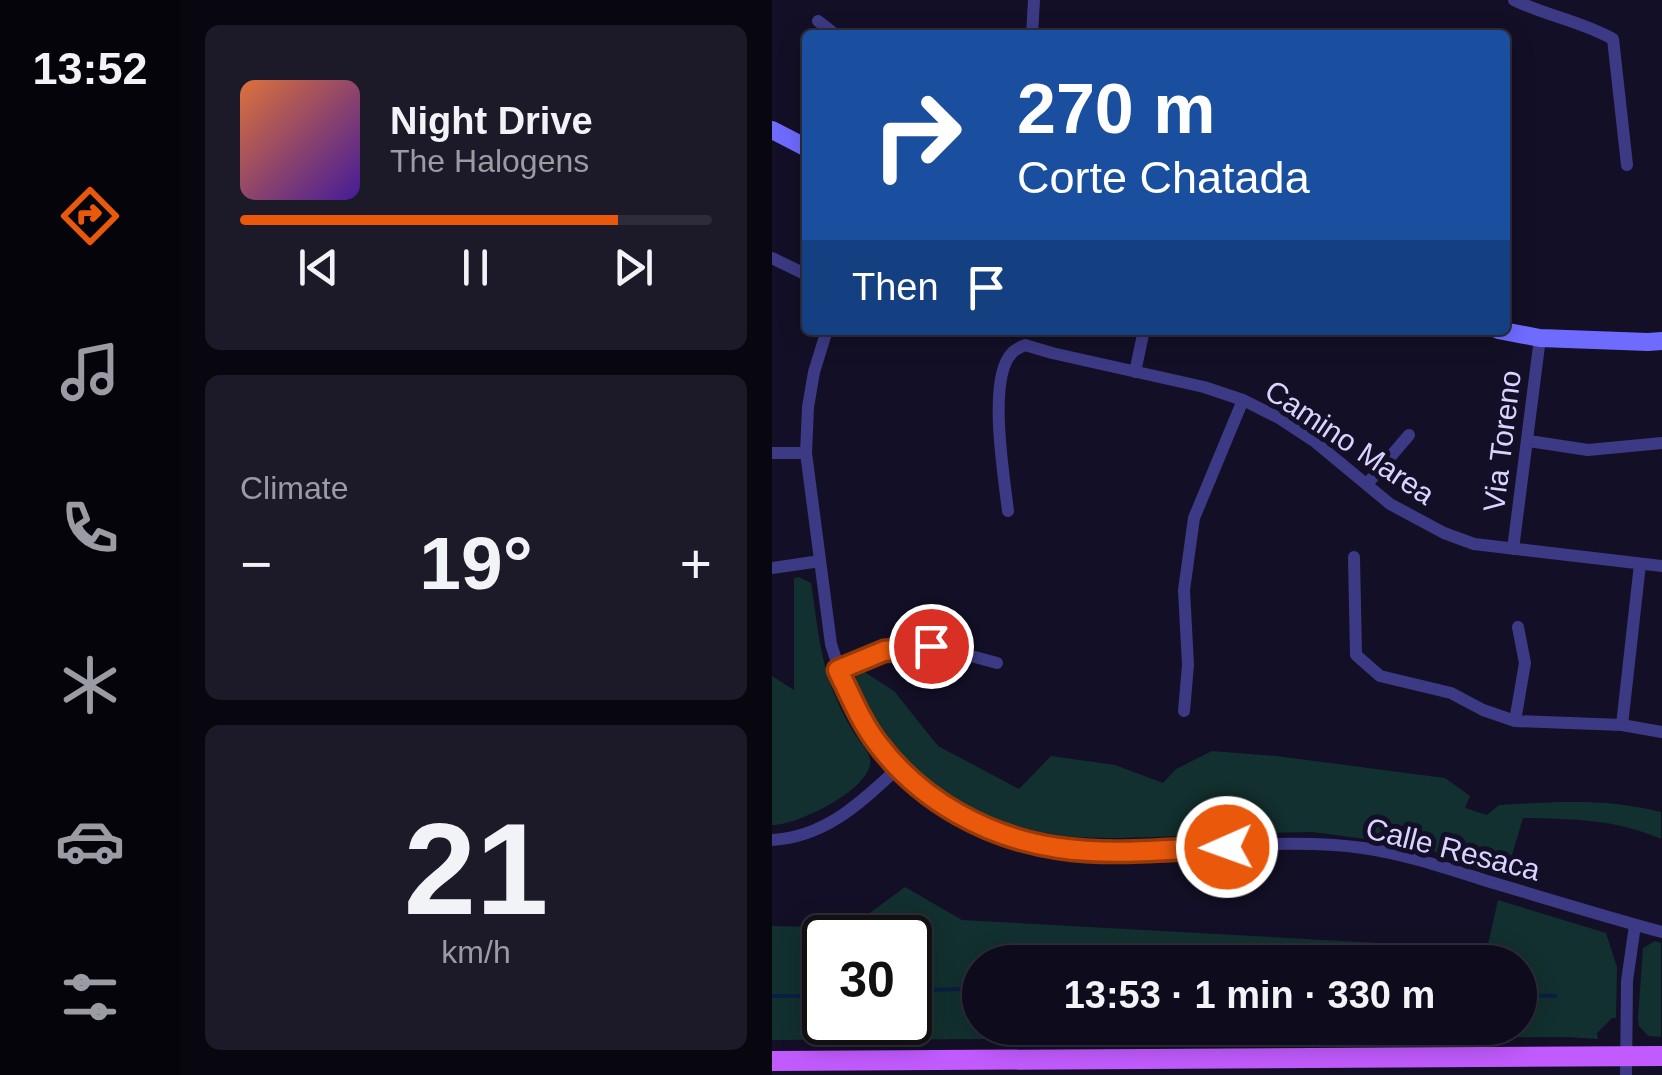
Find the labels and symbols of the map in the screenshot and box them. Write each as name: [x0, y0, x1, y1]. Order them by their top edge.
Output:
street label: Via Toreno: [1477, 368, 1527, 514]
street label: Camino Marea: [1259, 373, 1441, 511]
pin: [889, 604, 974, 689]
position arrow: [1175, 795, 1279, 899]
street label: Calle Resaca: [1362, 811, 1544, 887]
speed limit sign: 30: [802, 915, 932, 1045]

